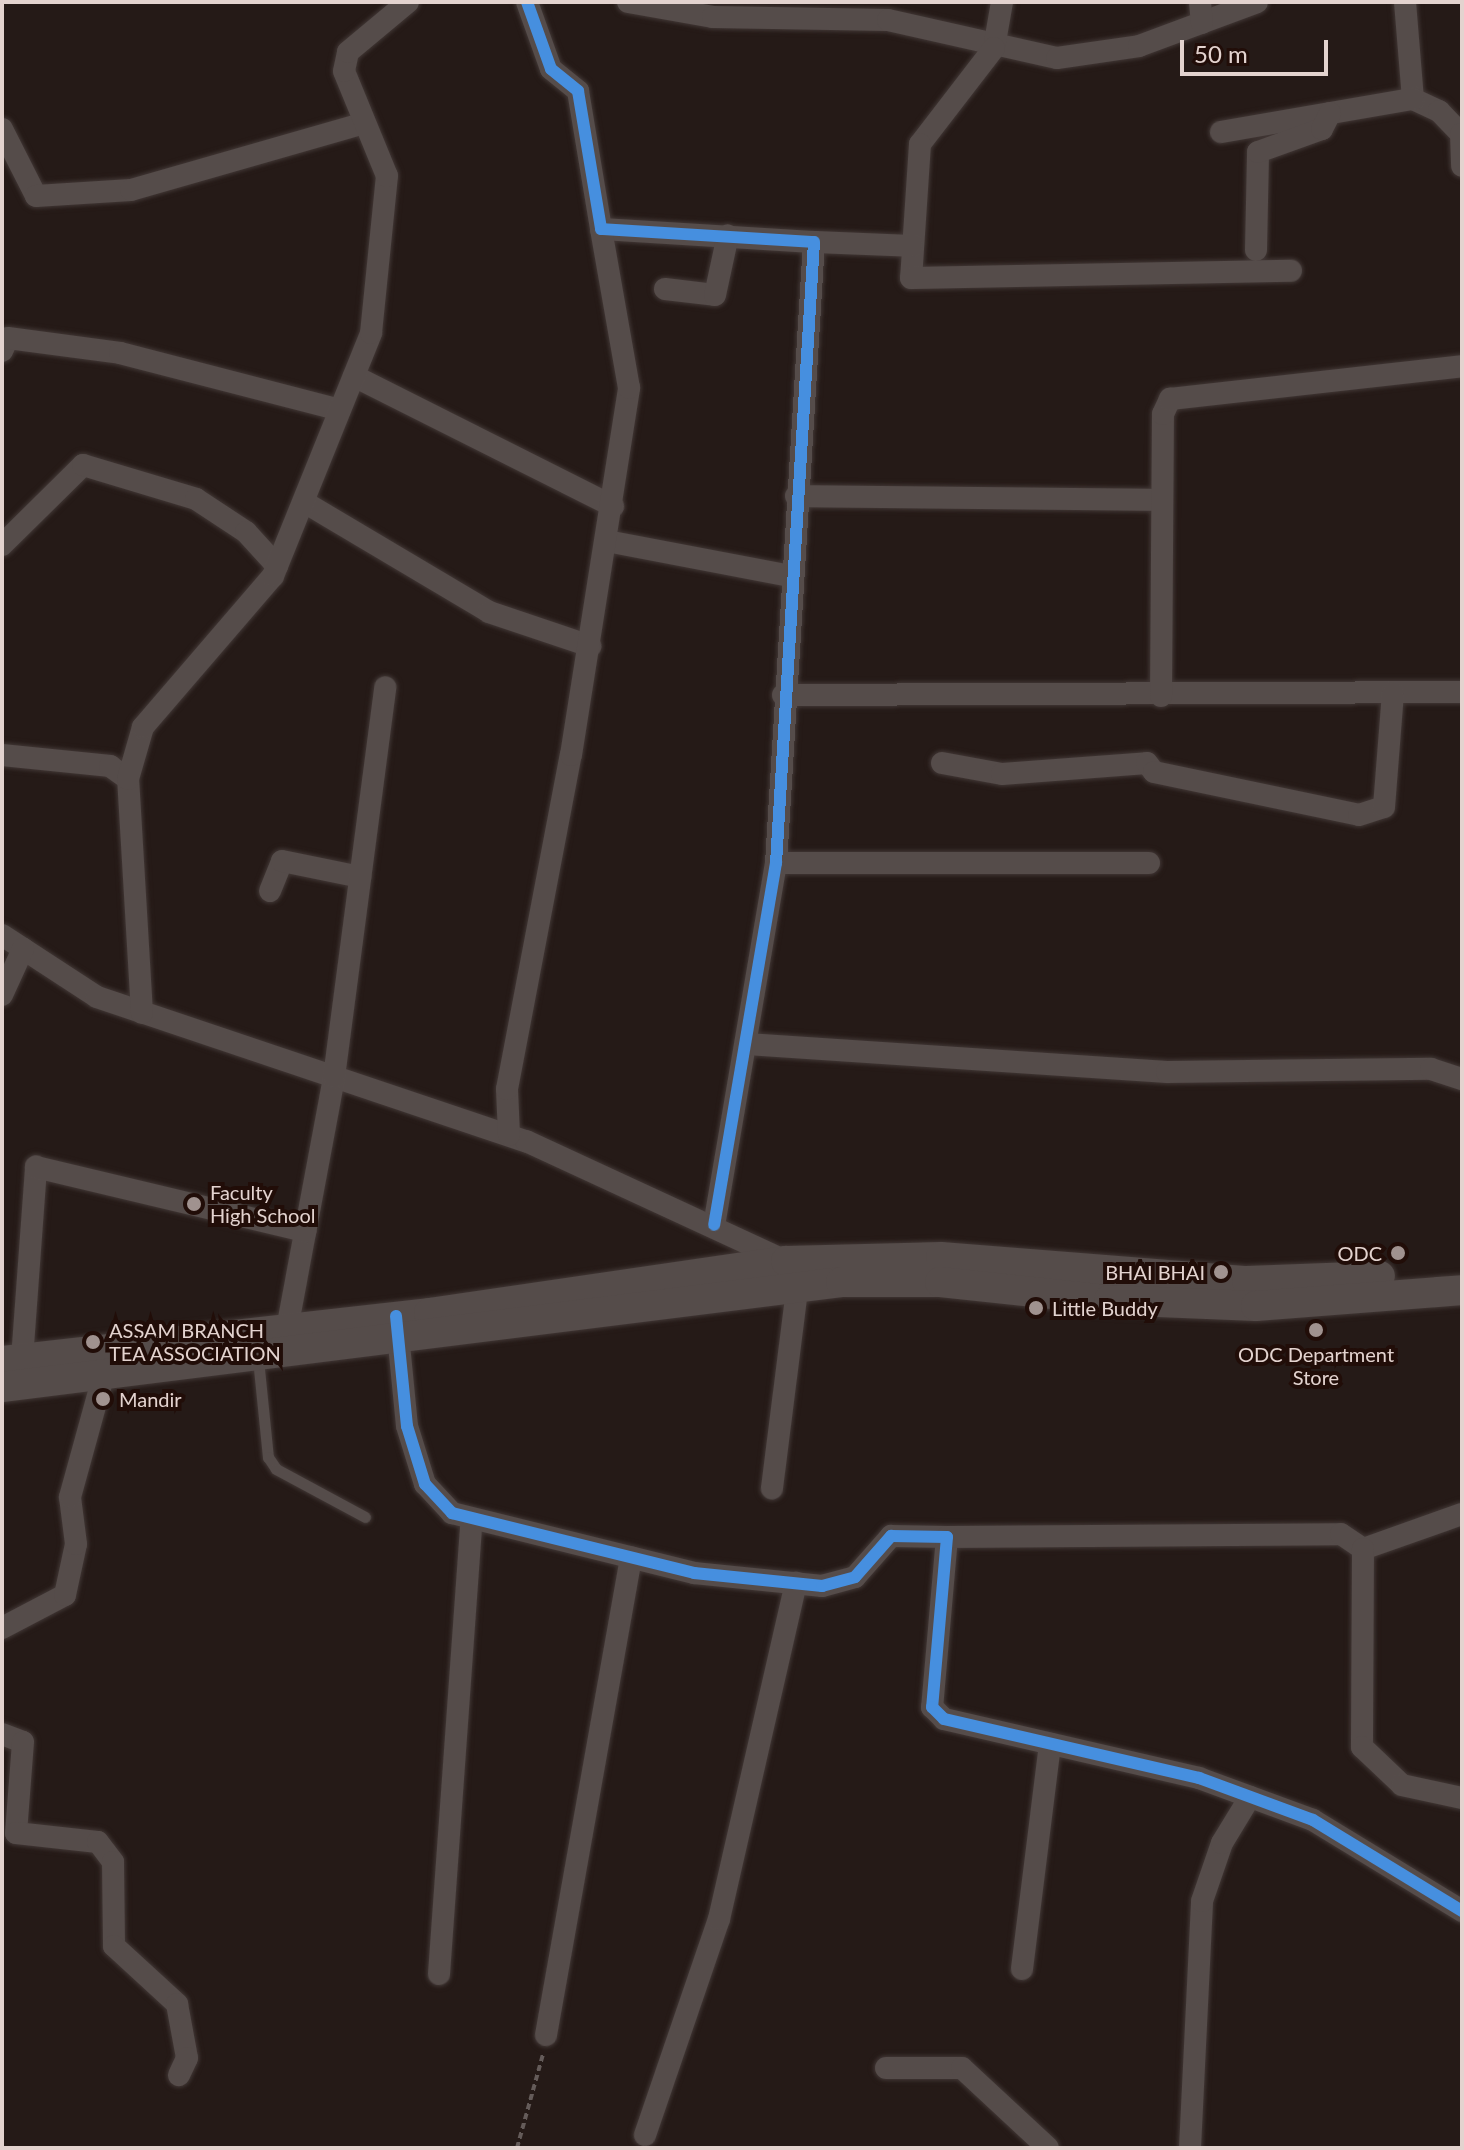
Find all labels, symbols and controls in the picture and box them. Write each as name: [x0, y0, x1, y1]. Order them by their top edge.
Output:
scale bar: [1184, 24, 1332, 74]
text: 50 m: [1194, 39, 1248, 68]
place label: Faculty High School: [210, 1180, 315, 1227]
marker: Faculty High School: [185, 1195, 203, 1213]
place label: ODC: [1337, 1241, 1382, 1265]
marker: ODC: [1389, 1244, 1407, 1262]
place label: BHAI BHAI: [1105, 1260, 1205, 1284]
marker: BHAI BHAI: [1212, 1263, 1230, 1281]
place label: Little Buddy: [1052, 1296, 1158, 1320]
marker: Little Buddy: [1027, 1299, 1045, 1317]
place label: ASSAM BRANCH TEA ASSOCIATION: [109, 1318, 282, 1365]
marker: ODC Department Store: [1307, 1321, 1325, 1339]
marker: ASSAM BRANCH TEA ASSOCIATION: [84, 1333, 102, 1351]
place label: ODC Department Store: [1238, 1342, 1394, 1389]
place label: Mandir: [119, 1387, 182, 1411]
marker: Mandir: [94, 1390, 112, 1408]

